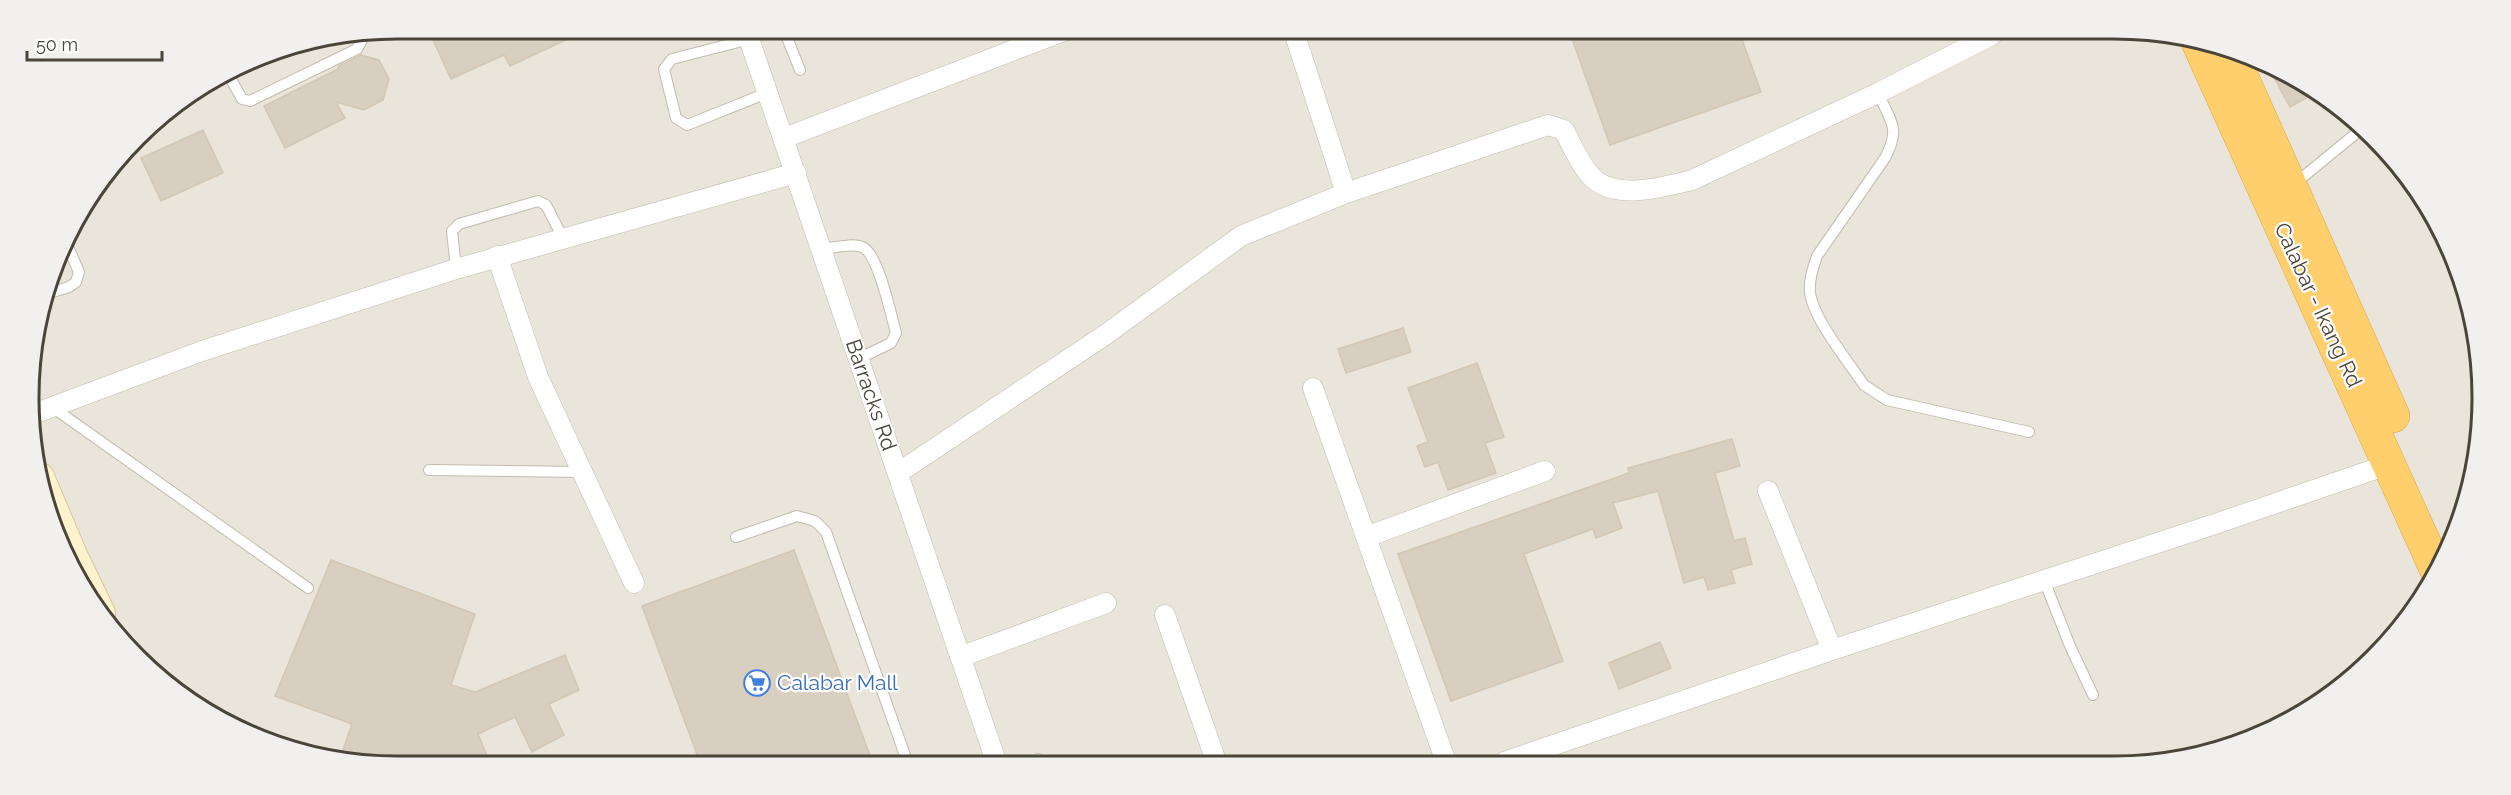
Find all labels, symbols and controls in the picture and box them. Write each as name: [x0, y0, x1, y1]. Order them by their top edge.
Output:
scale bar: [27, 24, 162, 62]
text: 50 m: [36, 34, 78, 55]
street label: Calabar - Ikang Rd: [2269, 219, 2368, 391]
street label: Barracks Rd: [841, 336, 902, 454]
supermarket icon: Calabar Mall: [742, 668, 772, 698]
place label: Calabar Mall: [777, 670, 898, 695]

